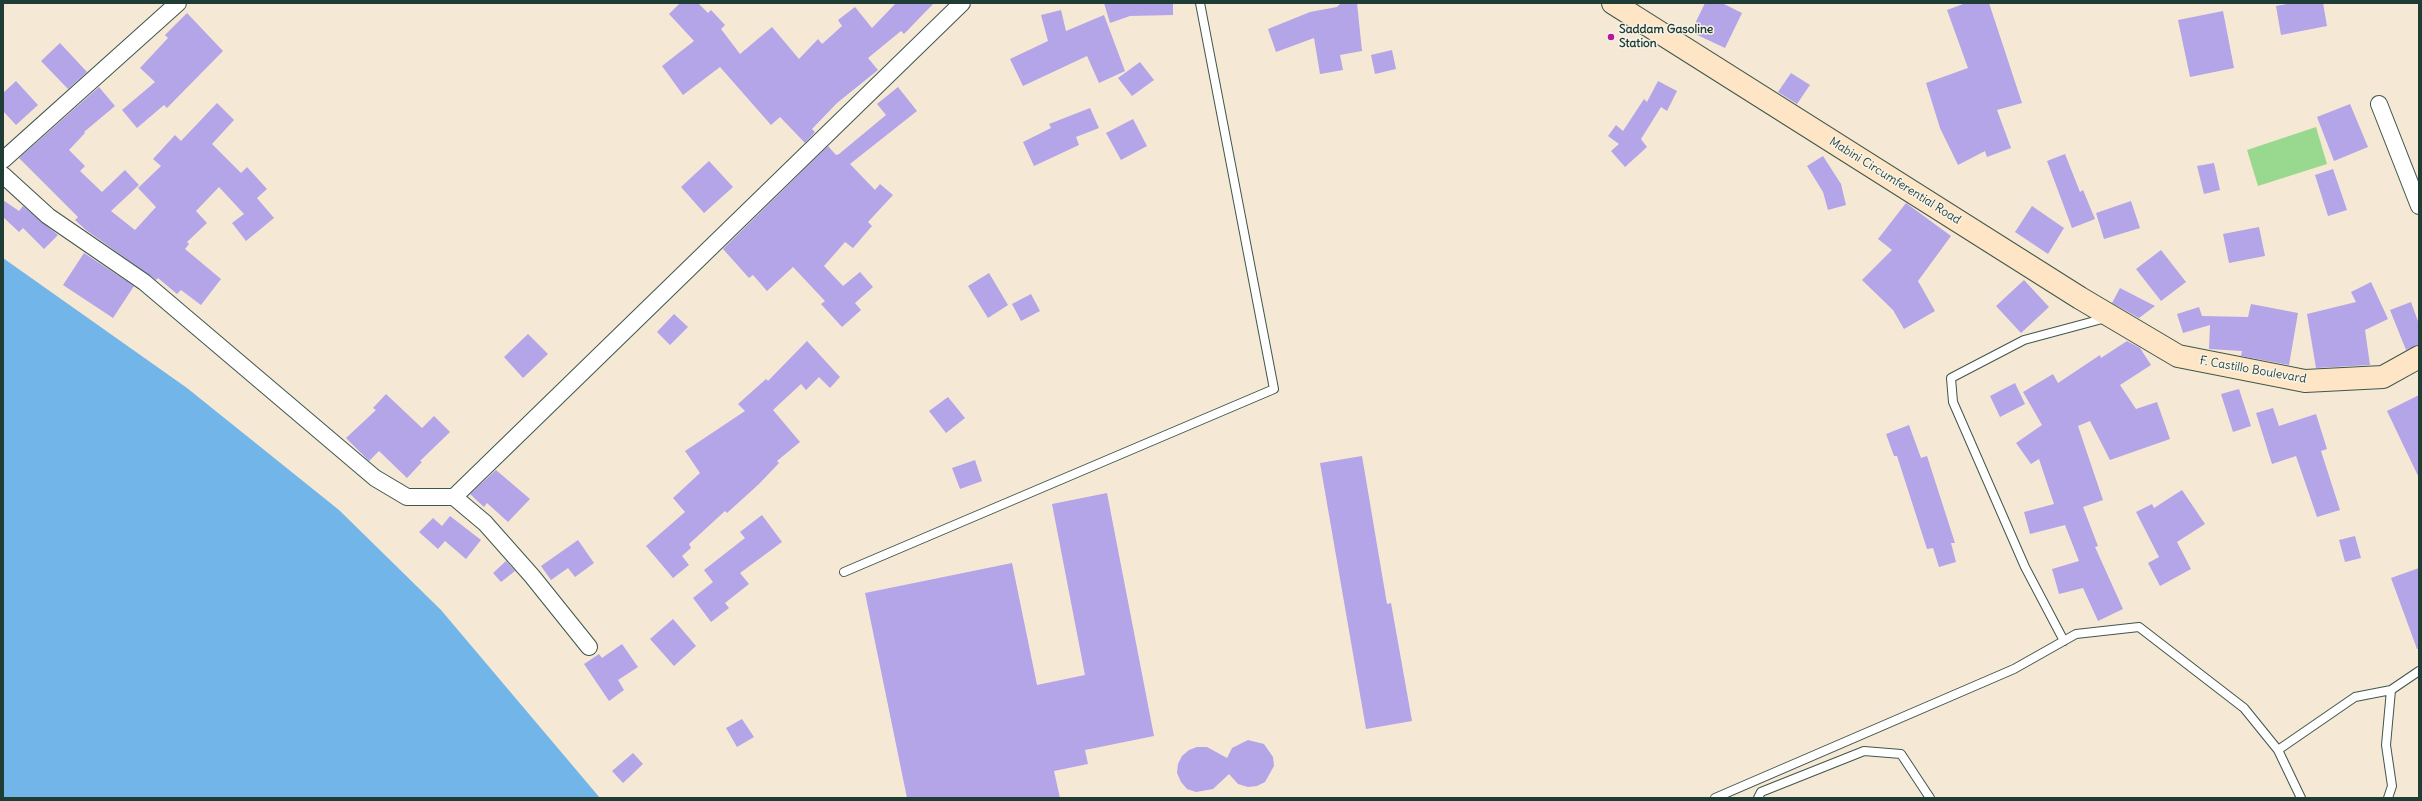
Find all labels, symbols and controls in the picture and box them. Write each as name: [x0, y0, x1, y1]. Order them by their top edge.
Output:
place label: Saddam Gasoline Station: [1619, 23, 1713, 51]
marker: Saddam Gasoline Station: [1606, 32, 1616, 42]
street label: Mabini Circumferential Road: [1827, 134, 1963, 228]
street label: F. Castillo Boulevard: [2198, 354, 2308, 386]

